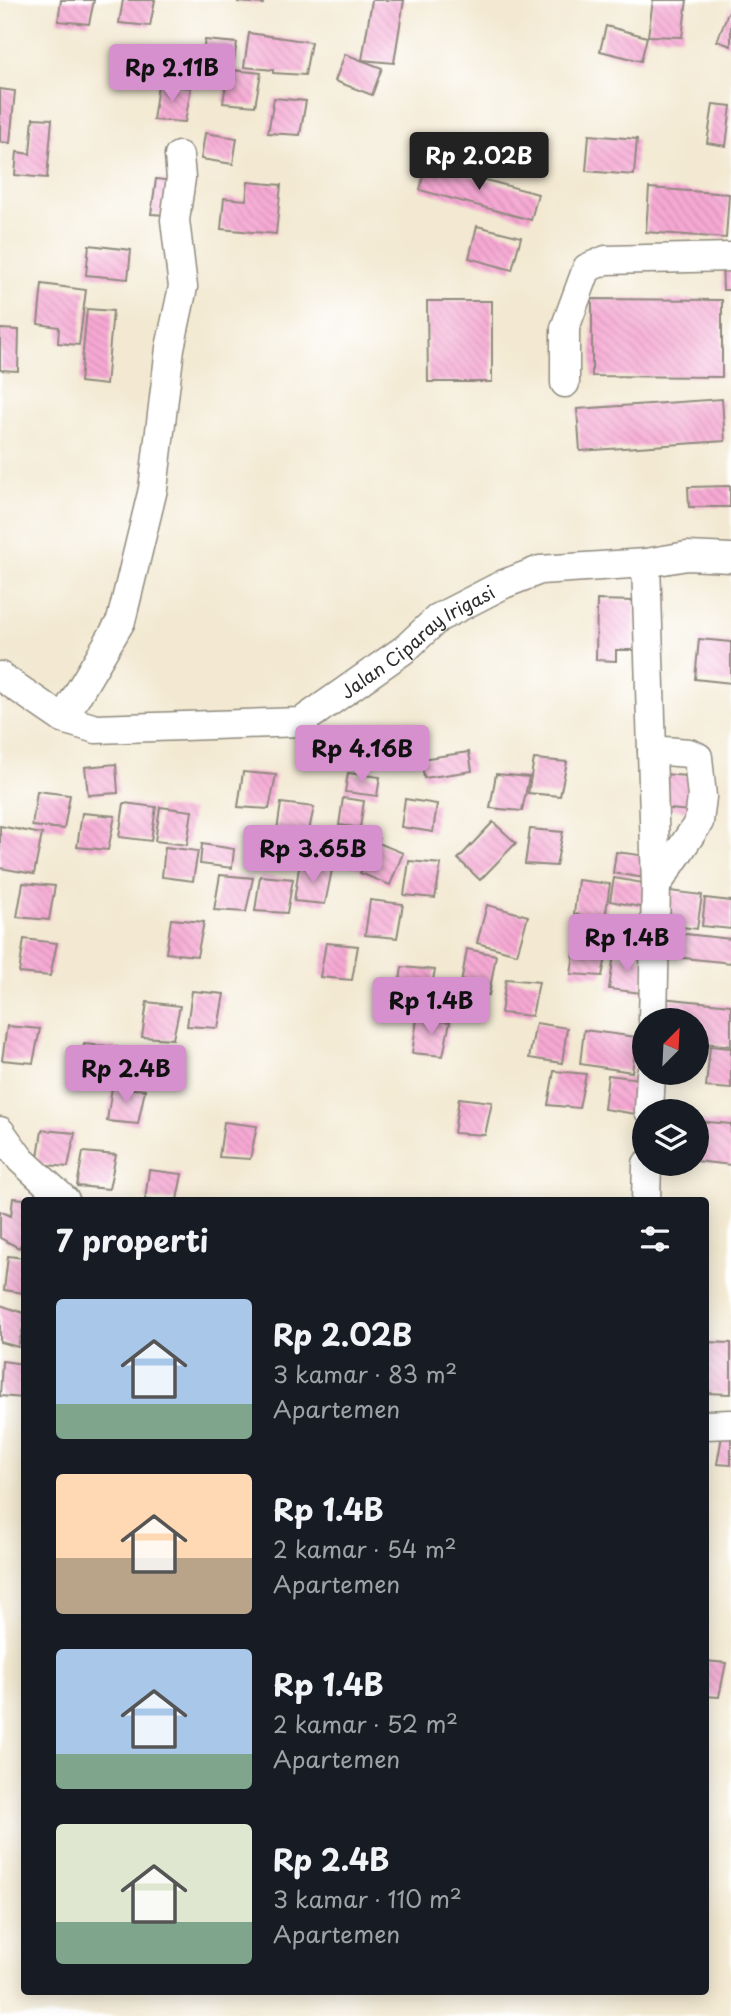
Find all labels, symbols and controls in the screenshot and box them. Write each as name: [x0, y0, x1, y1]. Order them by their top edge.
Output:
pin: Rp 2.11B: [100, 44, 244, 104]
text: Rp 2.11B: [125, 49, 219, 84]
pin: Rp 2.02B: [407, 132, 551, 192]
text: Rp 2.02B: [426, 137, 532, 172]
street label: Jalan Ciparay Irigasi: [334, 578, 499, 704]
pin: Rp 4.16B: [290, 726, 434, 785]
text: Rp 4.16B: [311, 730, 413, 765]
pin: Rp 3.65B: [241, 826, 385, 885]
text: Rp 3.65B: [259, 830, 367, 865]
pin: Rp 1.4B: [562, 914, 692, 974]
text: Rp 1.4B: [584, 919, 670, 954]
pin: Rp 1.4B: [366, 978, 496, 1037]
text: Rp 1.4B: [388, 982, 474, 1017]
north arrow: [632, 1008, 709, 1085]
map controls: [632, 1008, 709, 1176]
pin: Rp 2.4B: [61, 1046, 191, 1105]
text: Rp 2.4B: [81, 1050, 171, 1085]
button: layers: [632, 1099, 709, 1176]
text: 7 properti: [56, 1217, 208, 1262]
icon: filters: [636, 1220, 674, 1258]
text: Rp 2.02B: [273, 1311, 412, 1356]
icon: home: [112, 1327, 196, 1411]
text: 3 kamar · 83 m²: [273, 1356, 457, 1391]
text: Apartemen: [273, 1391, 400, 1426]
text: Rp 1.4B: [273, 1486, 384, 1531]
icon: home: [112, 1502, 196, 1586]
text: 2 kamar · 54 m²: [273, 1531, 457, 1566]
text: Apartemen: [273, 1566, 400, 1601]
text: Rp 1.4B: [273, 1661, 384, 1706]
icon: home: [112, 1677, 196, 1761]
text: 2 kamar · 52 m²: [273, 1706, 458, 1741]
text: Apartemen: [273, 1741, 400, 1776]
text: Rp 2.4B: [273, 1836, 390, 1881]
icon: home: [112, 1852, 196, 1936]
text: 3 kamar · 110 m²: [273, 1881, 462, 1916]
text: Apartemen: [273, 1916, 400, 1951]

